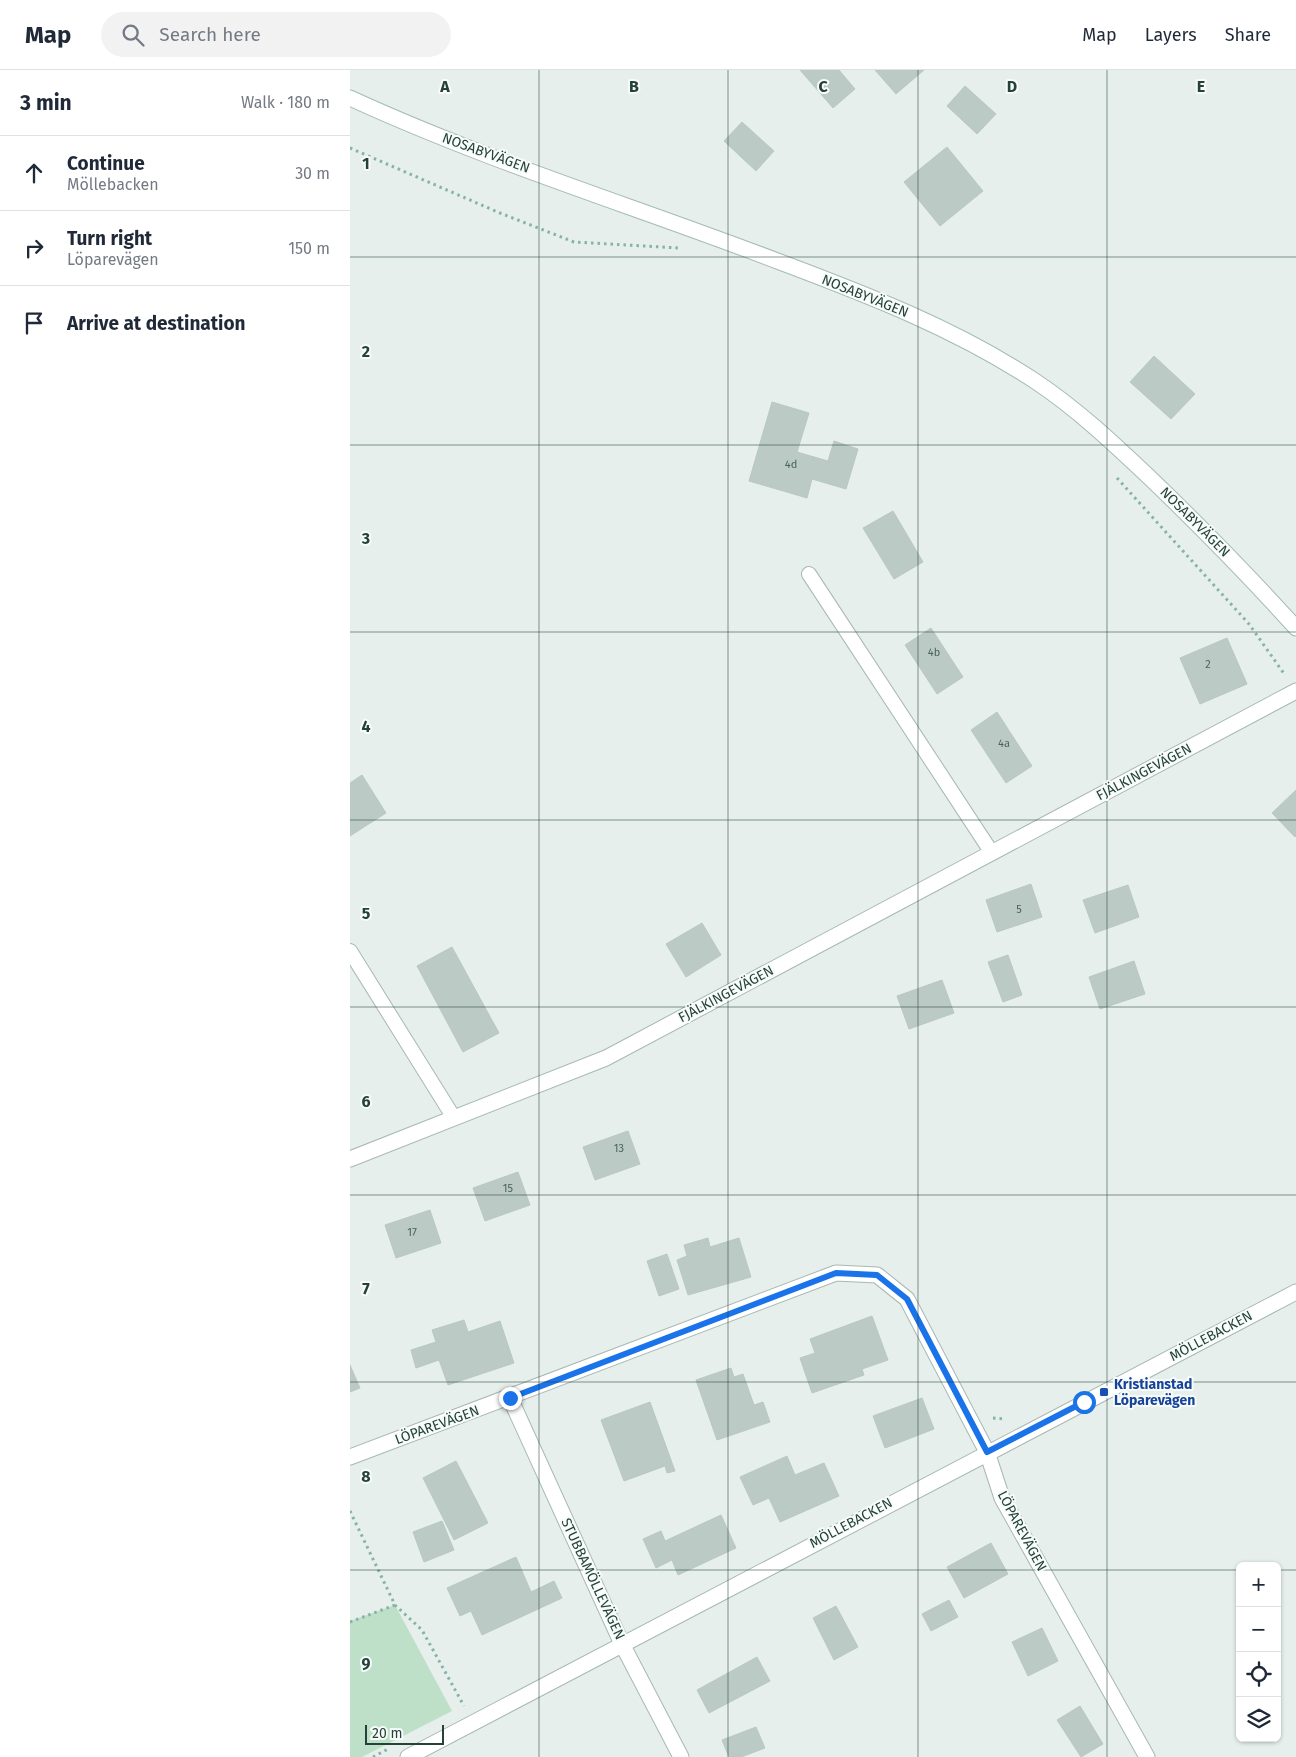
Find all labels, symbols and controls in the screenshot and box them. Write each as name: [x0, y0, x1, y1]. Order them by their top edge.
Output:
search box: [101, 12, 451, 57]
text: Map: [25, 21, 71, 49]
icon: search: [119, 21, 147, 49]
text: Search here: [159, 23, 261, 46]
text: Map: [1082, 24, 1117, 46]
text: Layers: [1145, 24, 1197, 46]
text: Share: [1225, 24, 1271, 46]
text: A: [439, 77, 450, 96]
text: B: [629, 77, 639, 96]
text: C: [818, 77, 828, 96]
text: D: [1007, 77, 1017, 96]
text: E: [1197, 77, 1205, 96]
text: 3 min: [20, 90, 72, 116]
text: Walk · 180 m: [241, 93, 330, 112]
street label: NOSABYVÄGEN: [440, 129, 532, 177]
text: Continue: [67, 152, 145, 175]
text: 1: [362, 154, 370, 173]
icon: ahead: [20, 159, 48, 187]
text: 30 m: [295, 164, 330, 183]
text: Möllebacken: [67, 175, 159, 194]
text: Turn right: [67, 227, 152, 250]
icon: right: [20, 234, 48, 262]
text: 150 m: [288, 239, 330, 258]
text: Löparevägen: [67, 250, 159, 269]
street label: NOSABYVÄGEN: [819, 271, 911, 321]
icon: arrive: [20, 309, 48, 337]
text: Arrive at destination: [67, 312, 246, 335]
text: 2: [362, 342, 370, 361]
house number: 4d: [785, 458, 797, 471]
street label: NOSABYVÄGEN: [1156, 483, 1234, 561]
text: 3: [361, 529, 370, 548]
house number: 4b: [928, 646, 940, 659]
house number: 2: [1205, 658, 1211, 671]
text: 4: [361, 717, 371, 736]
house number: 4a: [998, 737, 1010, 750]
street label: FJÄLKINGEVÄGEN: [1093, 740, 1195, 804]
house number: 5: [1016, 903, 1022, 916]
text: 5: [362, 904, 371, 923]
street label: FJÄLKINGEVÄGEN: [675, 962, 777, 1026]
text: 6: [361, 1092, 371, 1111]
house number: 13: [614, 1142, 624, 1155]
house number: 15: [503, 1182, 514, 1195]
house number: 17: [407, 1226, 417, 1239]
text: 7: [362, 1279, 370, 1298]
street label: MÖLLEBACKEN: [1166, 1306, 1255, 1365]
place label: Kristianstad Löparevägen: [1114, 1376, 1195, 1409]
marker: Kristianstad Löparevägen: [1098, 1386, 1110, 1398]
route end: [499, 1387, 522, 1410]
route start: [1073, 1391, 1096, 1414]
street label: LÖPAREVÄGEN: [392, 1401, 482, 1448]
text: 8: [361, 1467, 371, 1486]
street label: LÖPAREVÄGEN: [994, 1487, 1051, 1574]
street label: MÖLLEBACKEN: [806, 1493, 895, 1552]
street label: STUBBAMÖLLEVÄGEN: [557, 1515, 630, 1642]
map controls: [1236, 1562, 1281, 1742]
button: +: [1236, 1562, 1281, 1607]
button: −: [1236, 1607, 1281, 1652]
button: locate: [1236, 1652, 1281, 1697]
text: 9: [362, 1654, 371, 1673]
button: layers: [1236, 1697, 1281, 1742]
scale bar: [365, 1722, 444, 1745]
text: 20 m: [372, 1725, 402, 1742]

